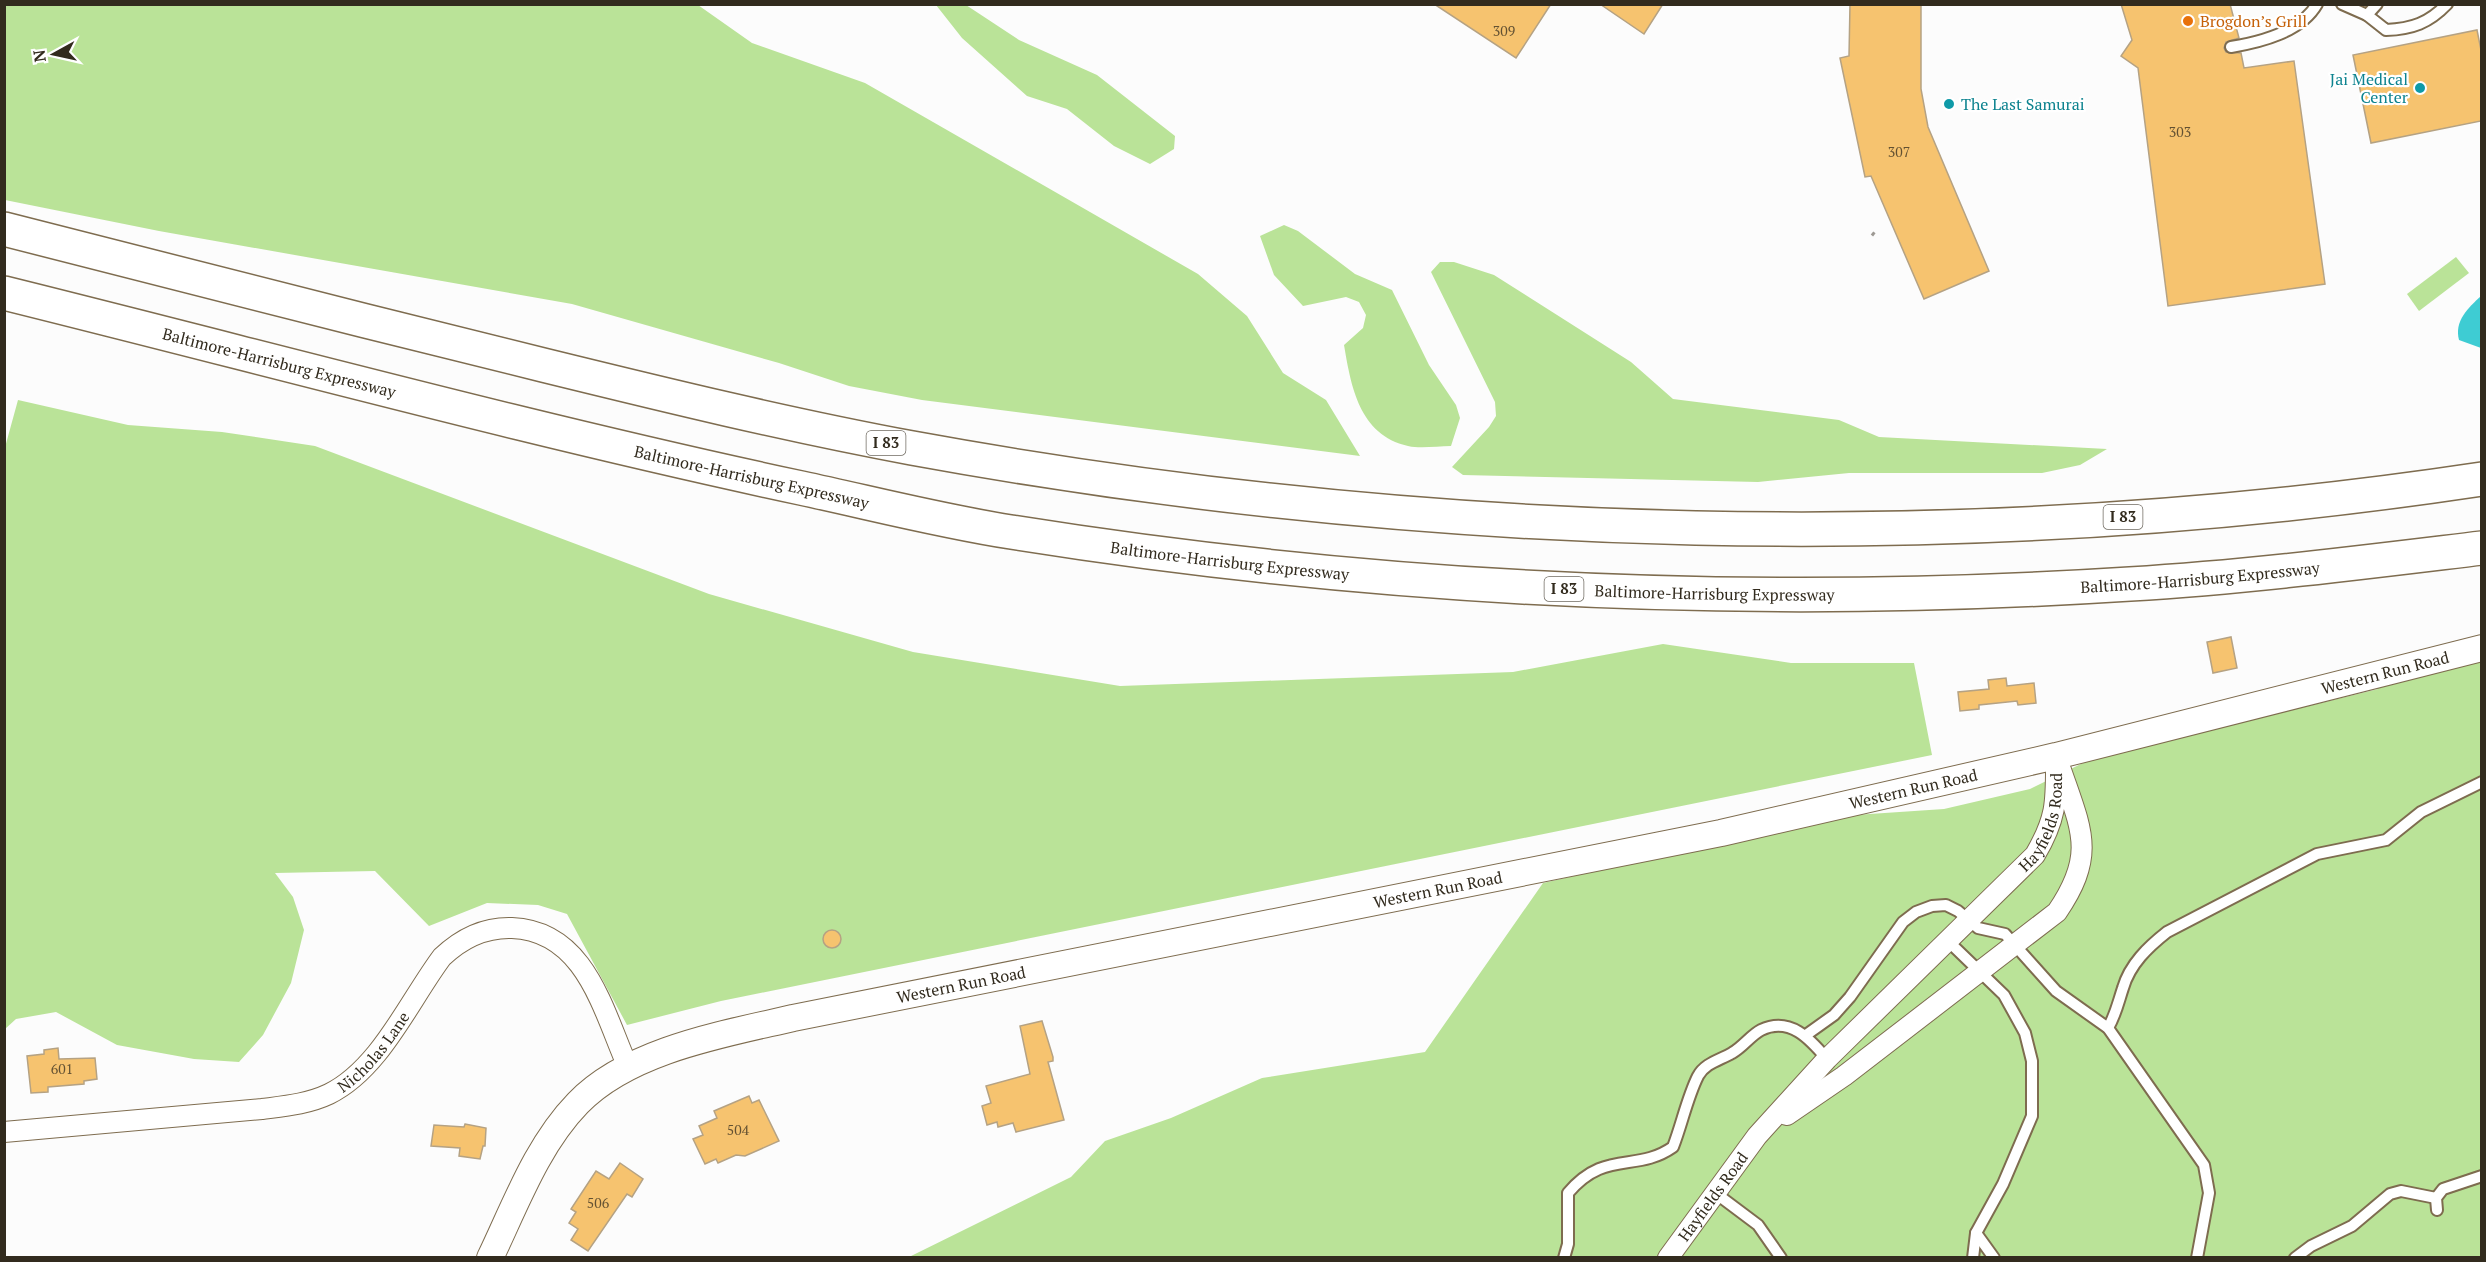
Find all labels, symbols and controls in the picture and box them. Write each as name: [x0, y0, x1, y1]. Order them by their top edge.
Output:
place label: Brogdon’s Grill: [2200, 10, 2307, 32]
marker: Brogdon’s Grill: [2181, 14, 2195, 28]
house number: 309: [1493, 21, 1515, 40]
north arrow: [24, 24, 84, 84]
text: N: [27, 49, 51, 64]
place label: Jai Medical Center: [2330, 68, 2409, 108]
marker: Jai Medical Center: [2413, 81, 2427, 95]
place label: The Last Samurai: [1961, 93, 2085, 115]
marker: The Last Samurai: [1942, 97, 1956, 111]
house number: 303: [2169, 122, 2191, 141]
house number: 307: [1888, 142, 1910, 161]
street label: Baltimore-Harrisburg Expressway: [160, 322, 399, 403]
road number: I 83: [866, 431, 906, 455]
street label: Baltimore-Harrisburg Expressway: [632, 440, 872, 514]
road number: I 83: [2104, 505, 2142, 529]
street label: Baltimore-Harrisburg Expressway: [1109, 536, 1351, 585]
street label: Baltimore-Harrisburg Expressway: [2080, 556, 2322, 598]
road number: I 83: [1544, 577, 1584, 601]
street label: Baltimore-Harrisburg Expressway: [1594, 579, 1836, 606]
street label: Western Run Road: [2319, 646, 2451, 699]
street label: Western Run Road: [1847, 763, 1980, 814]
street label: Hayfields Road: [2014, 773, 2067, 876]
street label: Western Run Road: [1371, 866, 1504, 913]
street label: Western Run Road: [895, 961, 1028, 1008]
street label: Nicholas Lane: [333, 1007, 414, 1097]
house number: 601: [51, 1059, 73, 1078]
house number: 504: [727, 1120, 750, 1139]
street label: Hayfields Road: [1673, 1147, 1753, 1246]
house number: 506: [587, 1193, 610, 1212]

